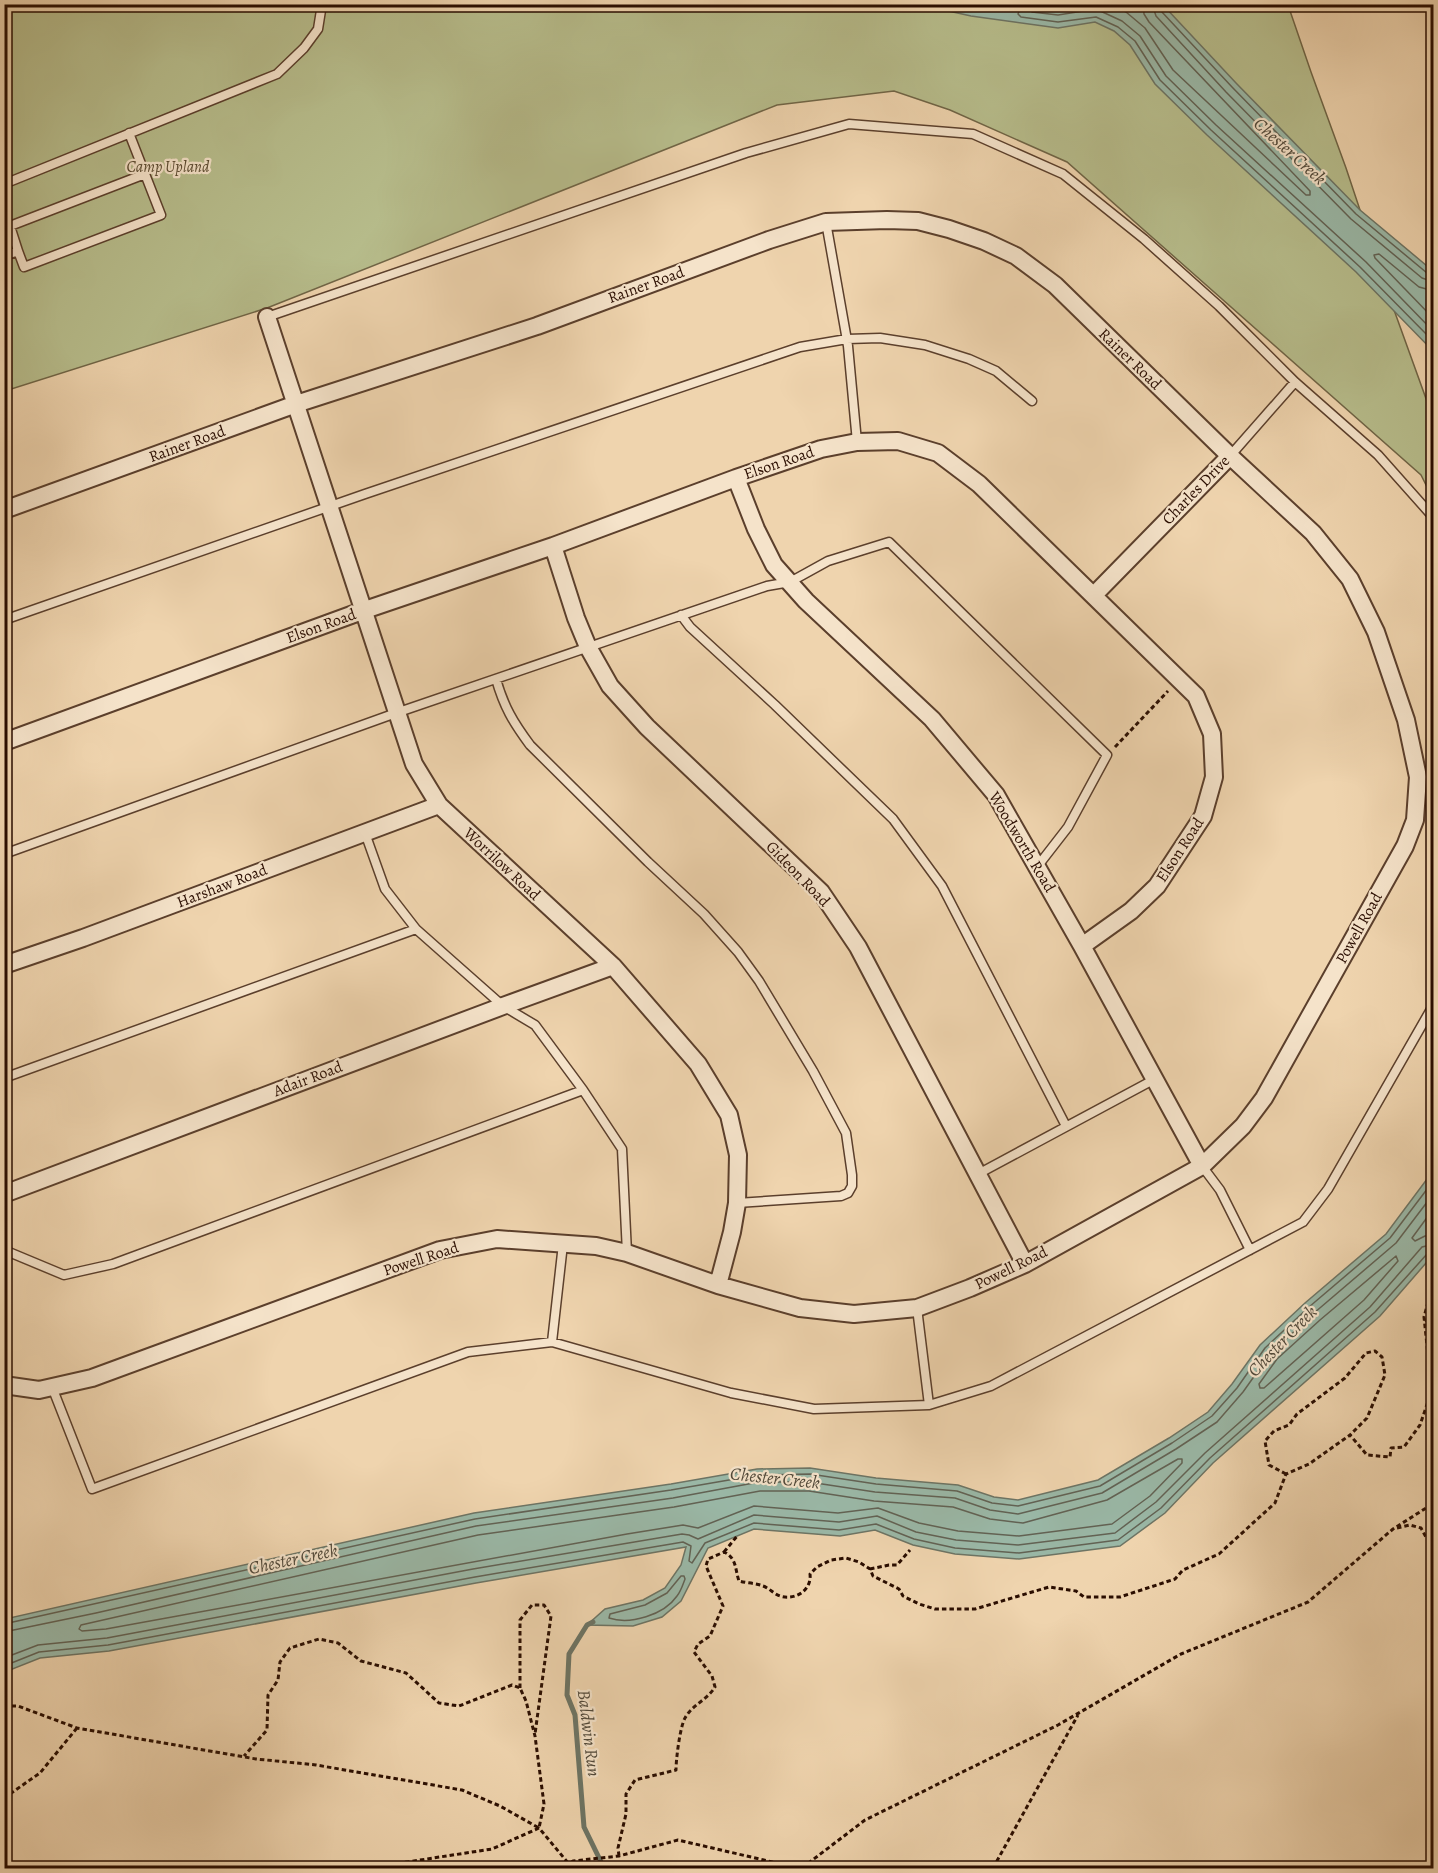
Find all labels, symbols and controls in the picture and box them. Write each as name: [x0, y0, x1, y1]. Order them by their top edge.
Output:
water label: Chester Creek: [1248, 112, 1332, 190]
park label: Camp Upland: [127, 156, 210, 178]
street label: Rainer Road: [605, 261, 688, 309]
street label: Rainer Road: [1094, 323, 1167, 395]
street label: Rainer Road: [146, 420, 229, 468]
street label: Elson Road: [741, 441, 817, 485]
street label: Charles Drive: [1157, 450, 1235, 530]
street label: Elson Road: [283, 603, 359, 649]
street label: Woodworth Road: [983, 787, 1061, 897]
street label: Elson Road: [1151, 813, 1209, 887]
street label: Worrilow Road: [458, 822, 546, 906]
street label: Gideon Road: [761, 836, 835, 912]
street label: Harshaw Road: [174, 859, 271, 913]
street label: Powell Road: [1330, 888, 1388, 968]
street label: Adair Road: [269, 1056, 346, 1103]
street label: Powell Road: [380, 1236, 462, 1282]
street label: Powell Road: [971, 1241, 1051, 1295]
water label: Chester Creek: [1242, 1300, 1322, 1382]
water label: Chester Creek: [729, 1461, 821, 1495]
water label: Chester Creek: [246, 1538, 340, 1580]
water label: Baldwin Run: [572, 1688, 606, 1778]

